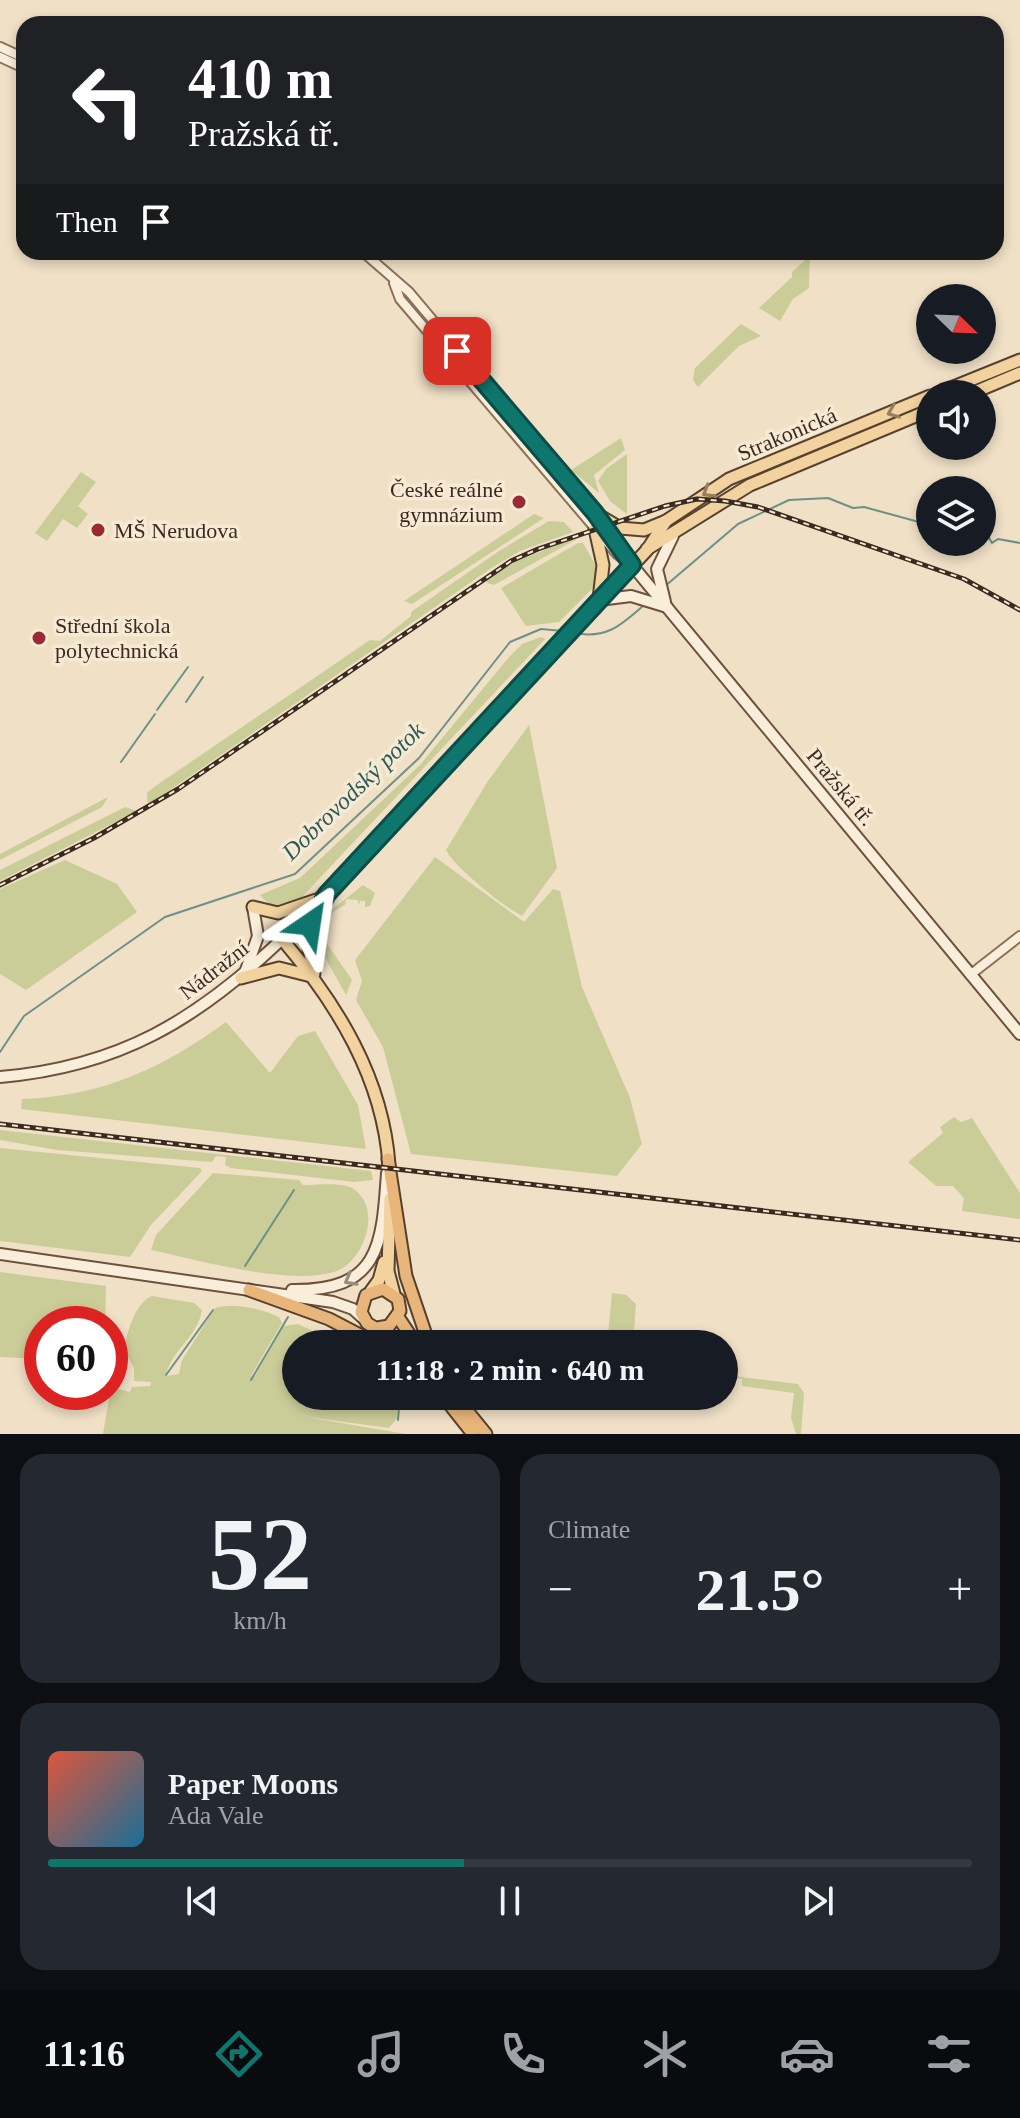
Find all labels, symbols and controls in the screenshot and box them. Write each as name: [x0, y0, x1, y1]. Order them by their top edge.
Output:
icon: left: [56, 48, 160, 152]
text: 410 m: [188, 48, 333, 110]
text: Pražská tř.: [188, 114, 340, 154]
icon: arrive: [134, 200, 178, 244]
text: Then: [56, 205, 118, 238]
north arrow: [916, 284, 996, 364]
map controls: [916, 284, 996, 556]
pin: [423, 317, 491, 385]
icon: arrive: [435, 329, 479, 373]
button: sound: [916, 380, 996, 460]
street label: Strakonická: [734, 402, 840, 466]
one-way arrow: [887, 402, 901, 418]
button: layers: [916, 476, 996, 556]
place label: České reálné gymnázium: [390, 477, 503, 527]
one-way arrow: [702, 482, 717, 498]
marker: České reálné gymnázium: [510, 493, 528, 511]
place label: MŠ Nerudova: [114, 518, 238, 543]
marker: MŠ Nerudova: [89, 521, 107, 539]
place label: Střední škola polytechnická: [55, 613, 179, 663]
marker: Střední škola polytechnická: [30, 629, 48, 647]
water label: Dobrovodský potok: [276, 717, 429, 866]
street label: Pražská tř.: [802, 743, 880, 831]
position arrow: [268, 882, 352, 966]
street label: Nádražní: [175, 935, 253, 1005]
one-way arrow: [344, 1270, 359, 1286]
speed limit sign: 60: [24, 1306, 128, 1410]
text: 11:18 · 2 min · 640 m: [376, 1353, 644, 1386]
text: 52: [208, 1496, 312, 1611]
text: Climate: [548, 1515, 630, 1544]
text: 21.5°: [696, 1557, 825, 1623]
text: −: [548, 1565, 573, 1614]
text: +: [947, 1565, 972, 1614]
text: km/h: [233, 1606, 287, 1635]
text: Paper Moons: [168, 1767, 338, 1800]
text: Ada Vale: [168, 1801, 264, 1830]
icon: previous: [180, 1879, 224, 1923]
icon: pause: [488, 1879, 532, 1923]
icon: next: [796, 1879, 840, 1923]
icon: directions: [211, 2026, 267, 2082]
icon: music: [353, 2026, 409, 2082]
icon: phone: [495, 2026, 551, 2082]
icon: climate: [637, 2026, 693, 2082]
icon: car: [779, 2026, 835, 2082]
icon: filters: [921, 2026, 977, 2082]
text: 11:16: [43, 2034, 125, 2074]

